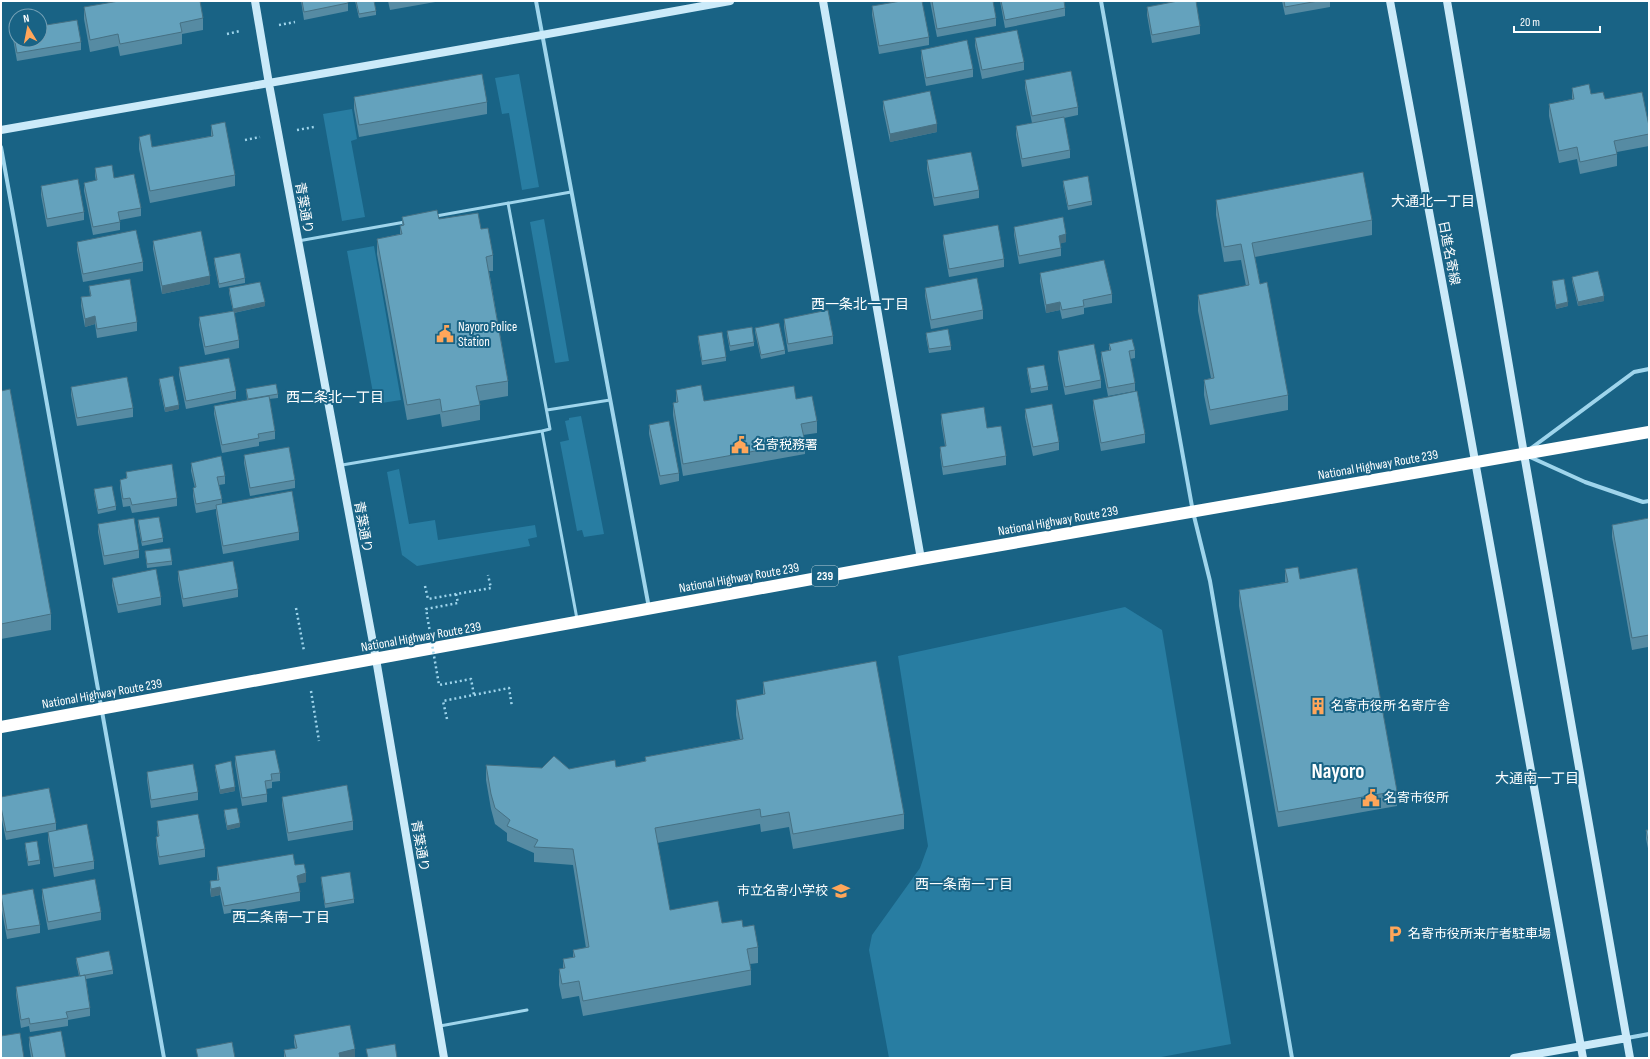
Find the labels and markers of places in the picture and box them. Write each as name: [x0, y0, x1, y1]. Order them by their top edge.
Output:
place label: Nayoro Police Station: [458, 319, 517, 350]
public building icon: Nayoro Police Station: [435, 324, 455, 344]
public building icon: 名寄税務署: [730, 435, 750, 455]
place label: 名寄税務署: [753, 437, 818, 453]
building icon: 名寄市役所 名寄庁舎: [1308, 696, 1328, 716]
place label: 名寄市役所 名寄庁舎: [1331, 698, 1450, 714]
public building icon: 名寄市役所: [1361, 788, 1381, 808]
place label: 名寄市役所: [1384, 790, 1449, 806]
school or university icon: 市立名寄小学校: [831, 881, 851, 901]
place label: 市立名寄小学校: [737, 883, 828, 899]
parking icon: 名寄市役所来庁者駐車場: [1385, 924, 1405, 944]
place label: 名寄市役所来庁者駐車場: [1408, 926, 1551, 942]

